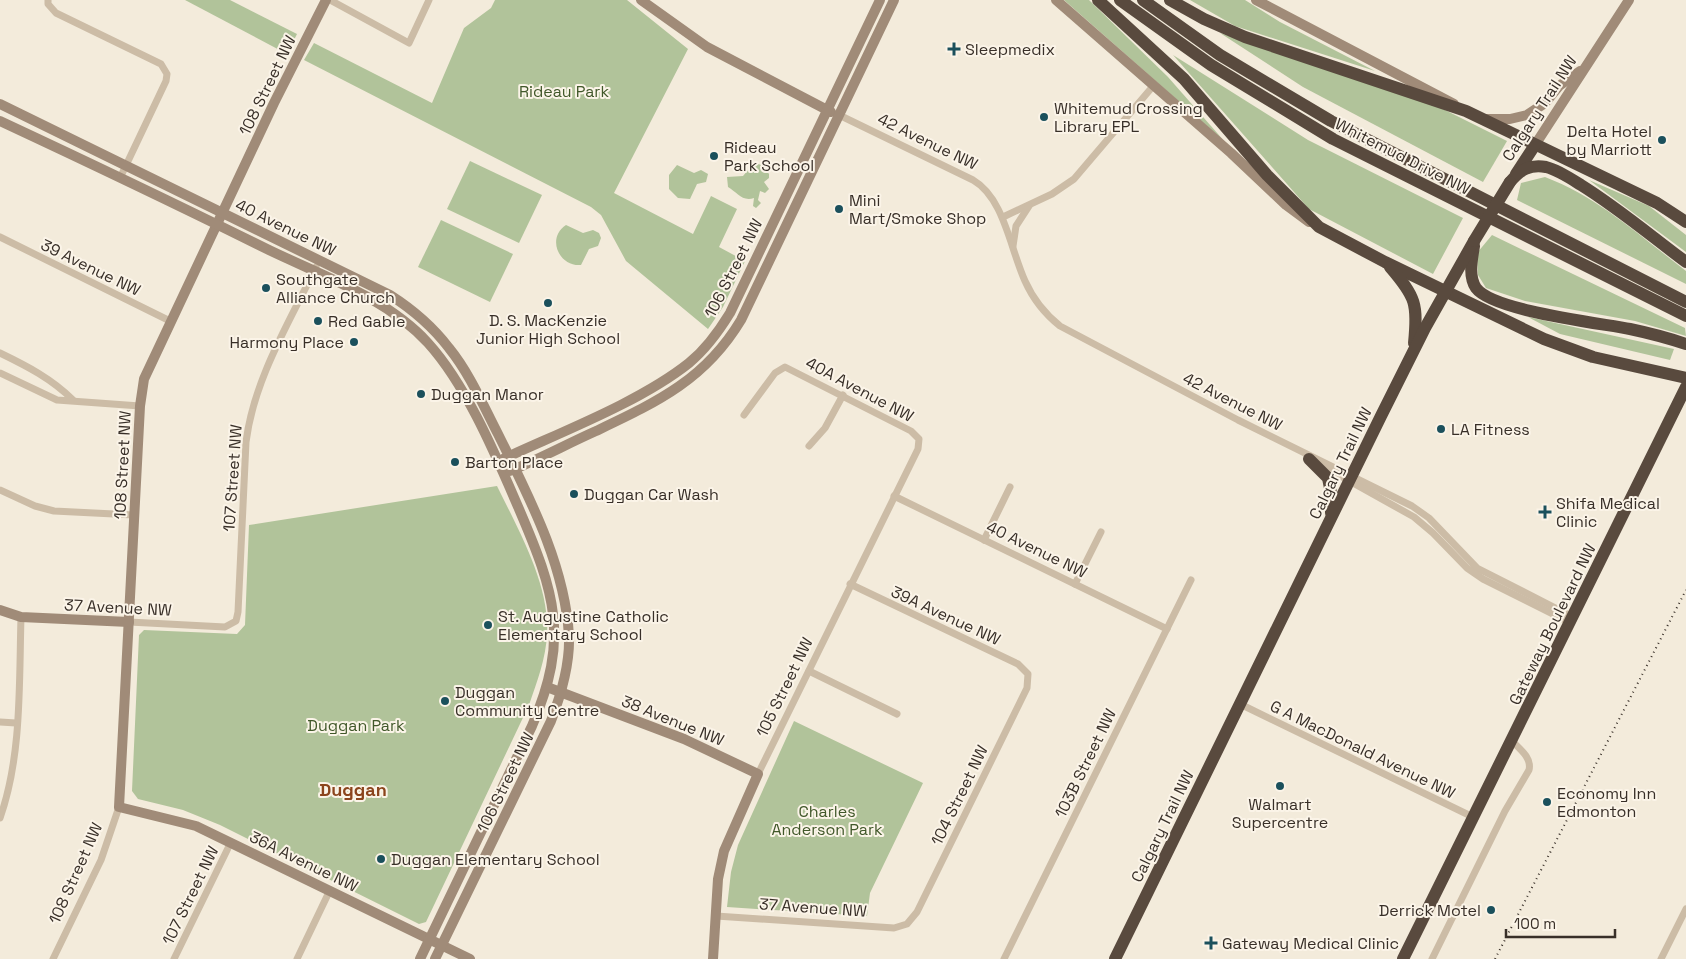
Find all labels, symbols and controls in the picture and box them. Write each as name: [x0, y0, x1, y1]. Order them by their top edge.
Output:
street label: 108 Street NW: [234, 32, 301, 139]
place label: Sleepmedix: [965, 39, 1055, 60]
marker: Sleepmedix: [947, 42, 961, 56]
street label: Calgary Trail NW: [1497, 51, 1581, 165]
park label: Rideau Park: [519, 81, 609, 102]
place label: Whitemud Crossing Library EPL: [1054, 98, 1203, 137]
street label: 42 Avenue NW: [874, 108, 981, 175]
marker: Whitemud Crossing Library EPL: [1038, 111, 1050, 123]
street label: Whitemud Drive NW: [1332, 113, 1474, 200]
place label: Delta Hotel by Marriott: [1566, 121, 1652, 160]
marker: Delta Hotel by Marriott: [1656, 134, 1668, 146]
place label: Rideau Park School: [724, 137, 814, 176]
marker: Rideau Park School: [708, 150, 720, 162]
place label: Mini Mart/Smoke Shop: [849, 190, 986, 229]
street label: 40 Avenue NW: [232, 194, 340, 261]
marker: Mini Mart/Smoke Shop: [833, 203, 845, 215]
street label: 106 Street NW: [699, 215, 767, 321]
street label: 39 Avenue NW: [37, 234, 144, 301]
place label: Southgate Alliance Church: [276, 269, 395, 308]
marker: Southgate Alliance Church: [260, 282, 272, 294]
marker: D. S. MacKenzie Junior High School: [542, 297, 554, 309]
place label: D. S. MacKenzie Junior High School: [476, 310, 620, 349]
place label: Red Gable: [328, 311, 405, 332]
marker: Red Gable: [312, 315, 324, 327]
place label: Harmony Place: [229, 332, 344, 353]
marker: Harmony Place: [348, 336, 360, 348]
street label: 40A Avenue NW: [802, 352, 917, 427]
street label: 42 Avenue NW: [1180, 367, 1286, 435]
place label: Duggan Manor: [431, 384, 544, 405]
marker: Duggan Manor: [415, 388, 427, 400]
street label: Calgary Trail NW: [1304, 404, 1377, 523]
street label: 108 Street NW: [109, 410, 136, 520]
place label: LA Fitness: [1451, 419, 1530, 440]
marker: LA Fitness: [1435, 423, 1447, 435]
street label: 107 Street NW: [218, 424, 247, 532]
place label: Barton Place: [465, 452, 563, 473]
marker: Barton Place: [449, 456, 461, 468]
place label: Duggan Car Wash: [584, 484, 719, 505]
marker: Duggan Car Wash: [568, 488, 580, 500]
place label: Shifa Medical Clinic: [1556, 493, 1660, 532]
marker: Shifa Medical Clinic: [1538, 505, 1552, 519]
street label: 40 Avenue NW: [983, 516, 1091, 583]
street label: Gateway Boulevard NW: [1504, 540, 1601, 708]
street label: 39A Avenue NW: [888, 581, 1004, 650]
street label: 37 Avenue NW: [64, 594, 172, 621]
place label: St. Augustine Catholic Elementary School: [498, 606, 669, 645]
marker: St. Augustine Catholic Elementary School: [482, 619, 494, 631]
street label: 105 Street NW: [751, 634, 818, 740]
place label: Duggan Community Centre: [455, 682, 599, 721]
street label: 38 Avenue NW: [618, 690, 727, 751]
marker: Duggan Community Centre: [439, 695, 451, 707]
street label: G A MacDonald Avenue NW: [1267, 695, 1459, 804]
street label: 103B Street NW: [1050, 705, 1121, 821]
park label: Duggan Park: [307, 715, 405, 736]
street label: 106 Street NW: [472, 729, 539, 836]
street label: 104 Street NW: [926, 742, 993, 849]
street label: Calgary Trail NW: [1126, 767, 1199, 886]
district label: Duggan: [319, 778, 387, 801]
marker: Walmart Supercentre: [1274, 780, 1286, 792]
place label: Economy Inn Edmonton: [1557, 783, 1656, 822]
place label: Walmart Supercentre: [1232, 794, 1328, 833]
marker: Economy Inn Edmonton: [1541, 796, 1553, 808]
park label: Charles Anderson Park: [771, 801, 883, 840]
street label: 108 Street NW: [44, 819, 107, 927]
street label: 36A Avenue NW: [246, 826, 362, 897]
street label: 107 Street NW: [157, 842, 223, 948]
place label: Duggan Elementary School: [391, 849, 600, 870]
marker: Duggan Elementary School: [375, 853, 387, 865]
street label: 37 Avenue NW: [758, 893, 867, 922]
place label: Derrick Motel: [1379, 900, 1481, 921]
marker: Derrick Motel: [1485, 904, 1497, 916]
scale bar: [1506, 906, 1615, 938]
text: 100 m: [1514, 914, 1556, 933]
place label: Gateway Medical Clinic: [1222, 933, 1399, 954]
marker: Gateway Medical Clinic: [1204, 936, 1218, 950]

